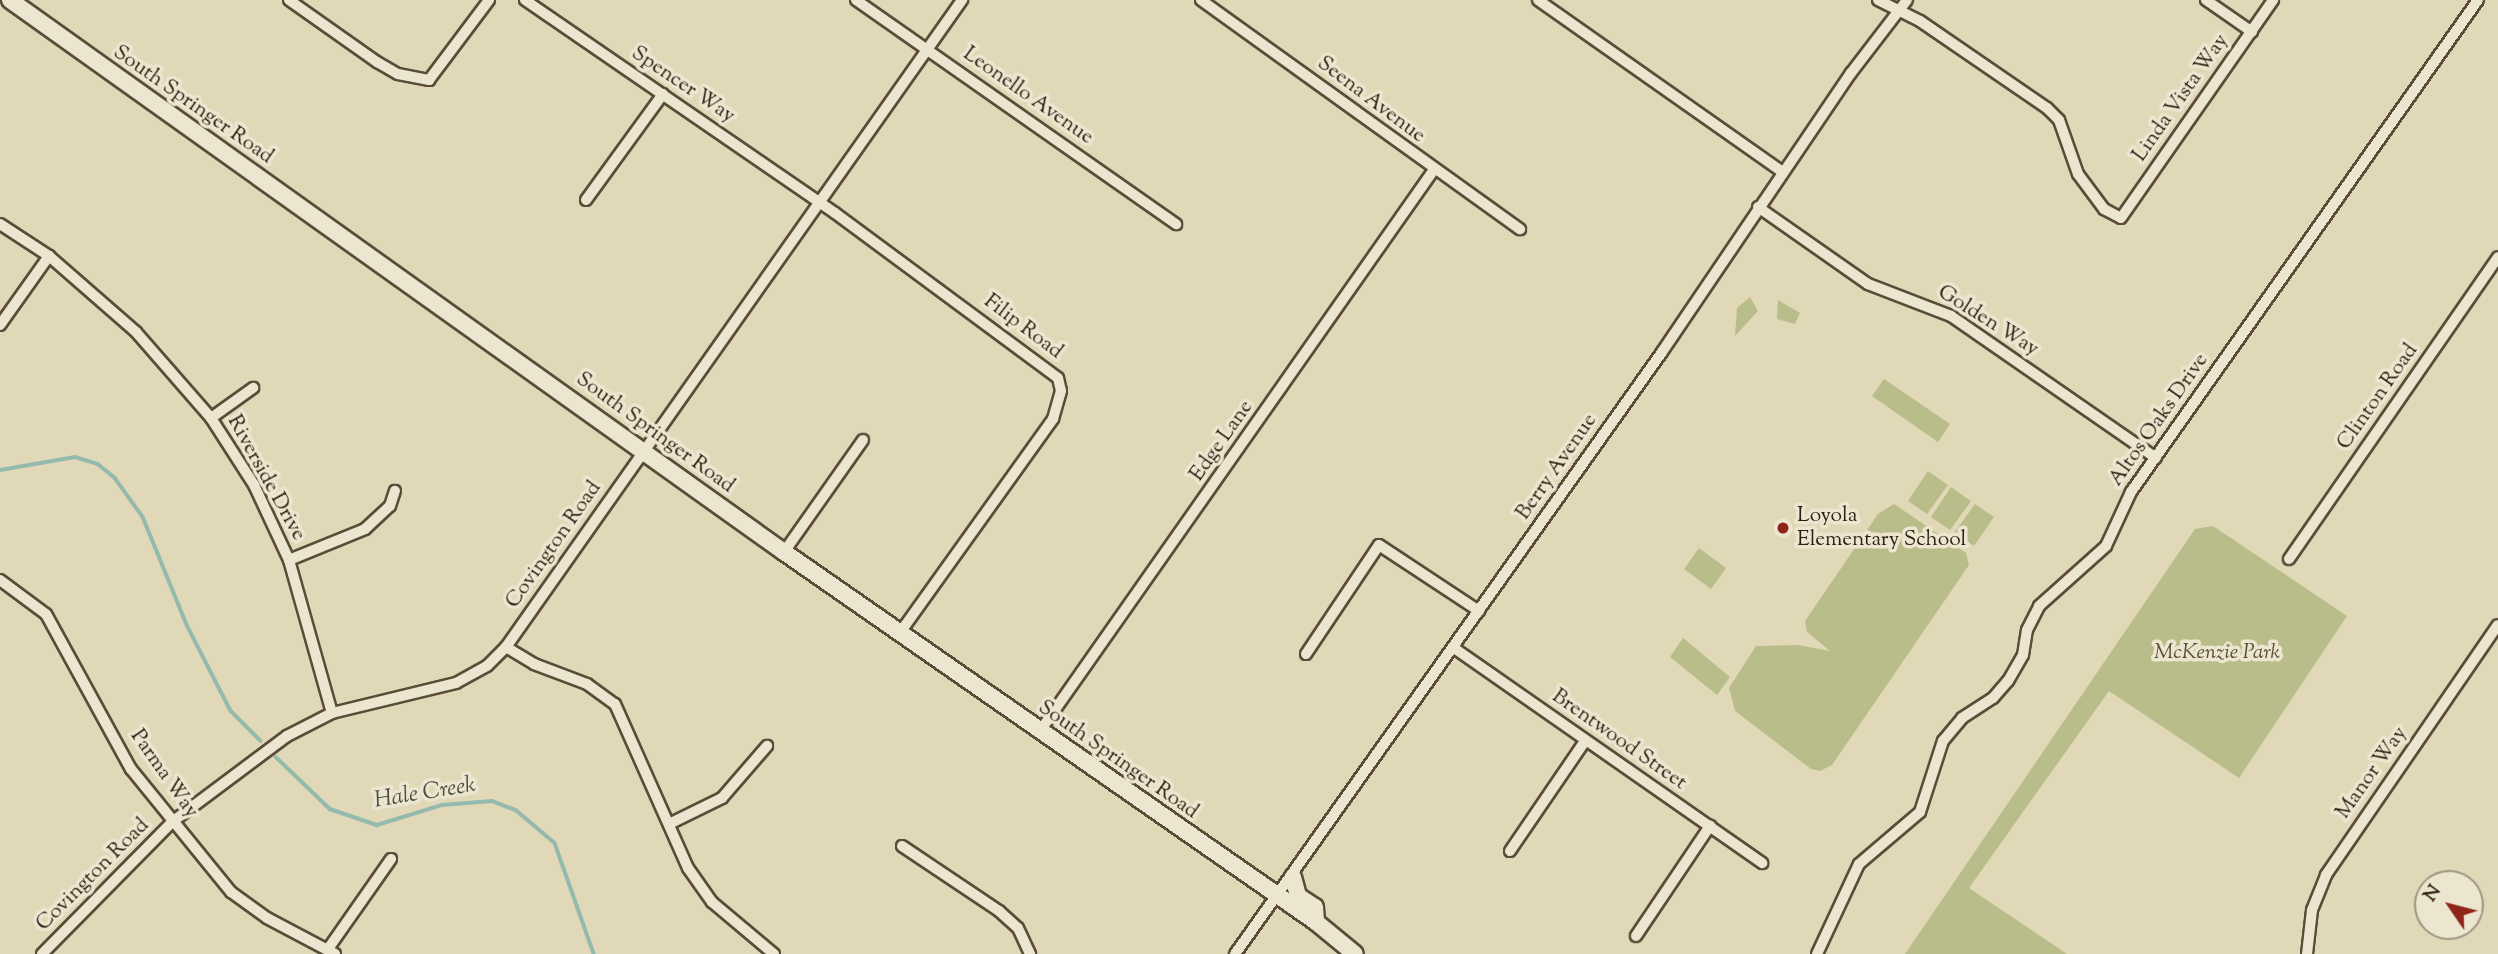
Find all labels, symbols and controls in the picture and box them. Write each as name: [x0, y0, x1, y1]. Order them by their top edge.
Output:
street label: Linda Vista Way: [2128, 29, 2234, 167]
street label: South Springer Road: [108, 40, 278, 170]
street label: Spencer Way: [626, 41, 740, 129]
street label: Leonello Avenue: [958, 42, 1098, 150]
street label: Seena Avenue: [1312, 51, 1430, 149]
street label: Golden Way: [1933, 280, 2043, 362]
street label: Filip Road: [979, 289, 1067, 365]
street label: Clinton Road: [2332, 339, 2424, 455]
street label: Altos Oaks Drive: [2104, 349, 2214, 491]
street label: South Springer Road: [571, 367, 739, 499]
street label: Edge Lane: [1185, 396, 1259, 486]
street label: Berry Avenue: [1511, 409, 1603, 525]
street label: Riverside Drive: [221, 411, 311, 545]
street label: Covington Road: [501, 477, 607, 613]
place label: Loyola Elementary School: [1797, 503, 1966, 553]
marker: Loyola Elementary School: [1775, 520, 1791, 536]
park label: McKenzie Park: [2154, 640, 2280, 666]
street label: Brentwood Street: [1547, 684, 1691, 796]
street label: South Springer Road: [1033, 695, 1203, 825]
street label: Manor Way: [2331, 722, 2413, 824]
street label: Parma Way: [124, 725, 204, 823]
water label: Hale Creek: [372, 772, 478, 816]
street label: Covington Road: [31, 813, 155, 937]
north arrow: [2414, 870, 2484, 940]
text: N: [2418, 880, 2448, 908]

